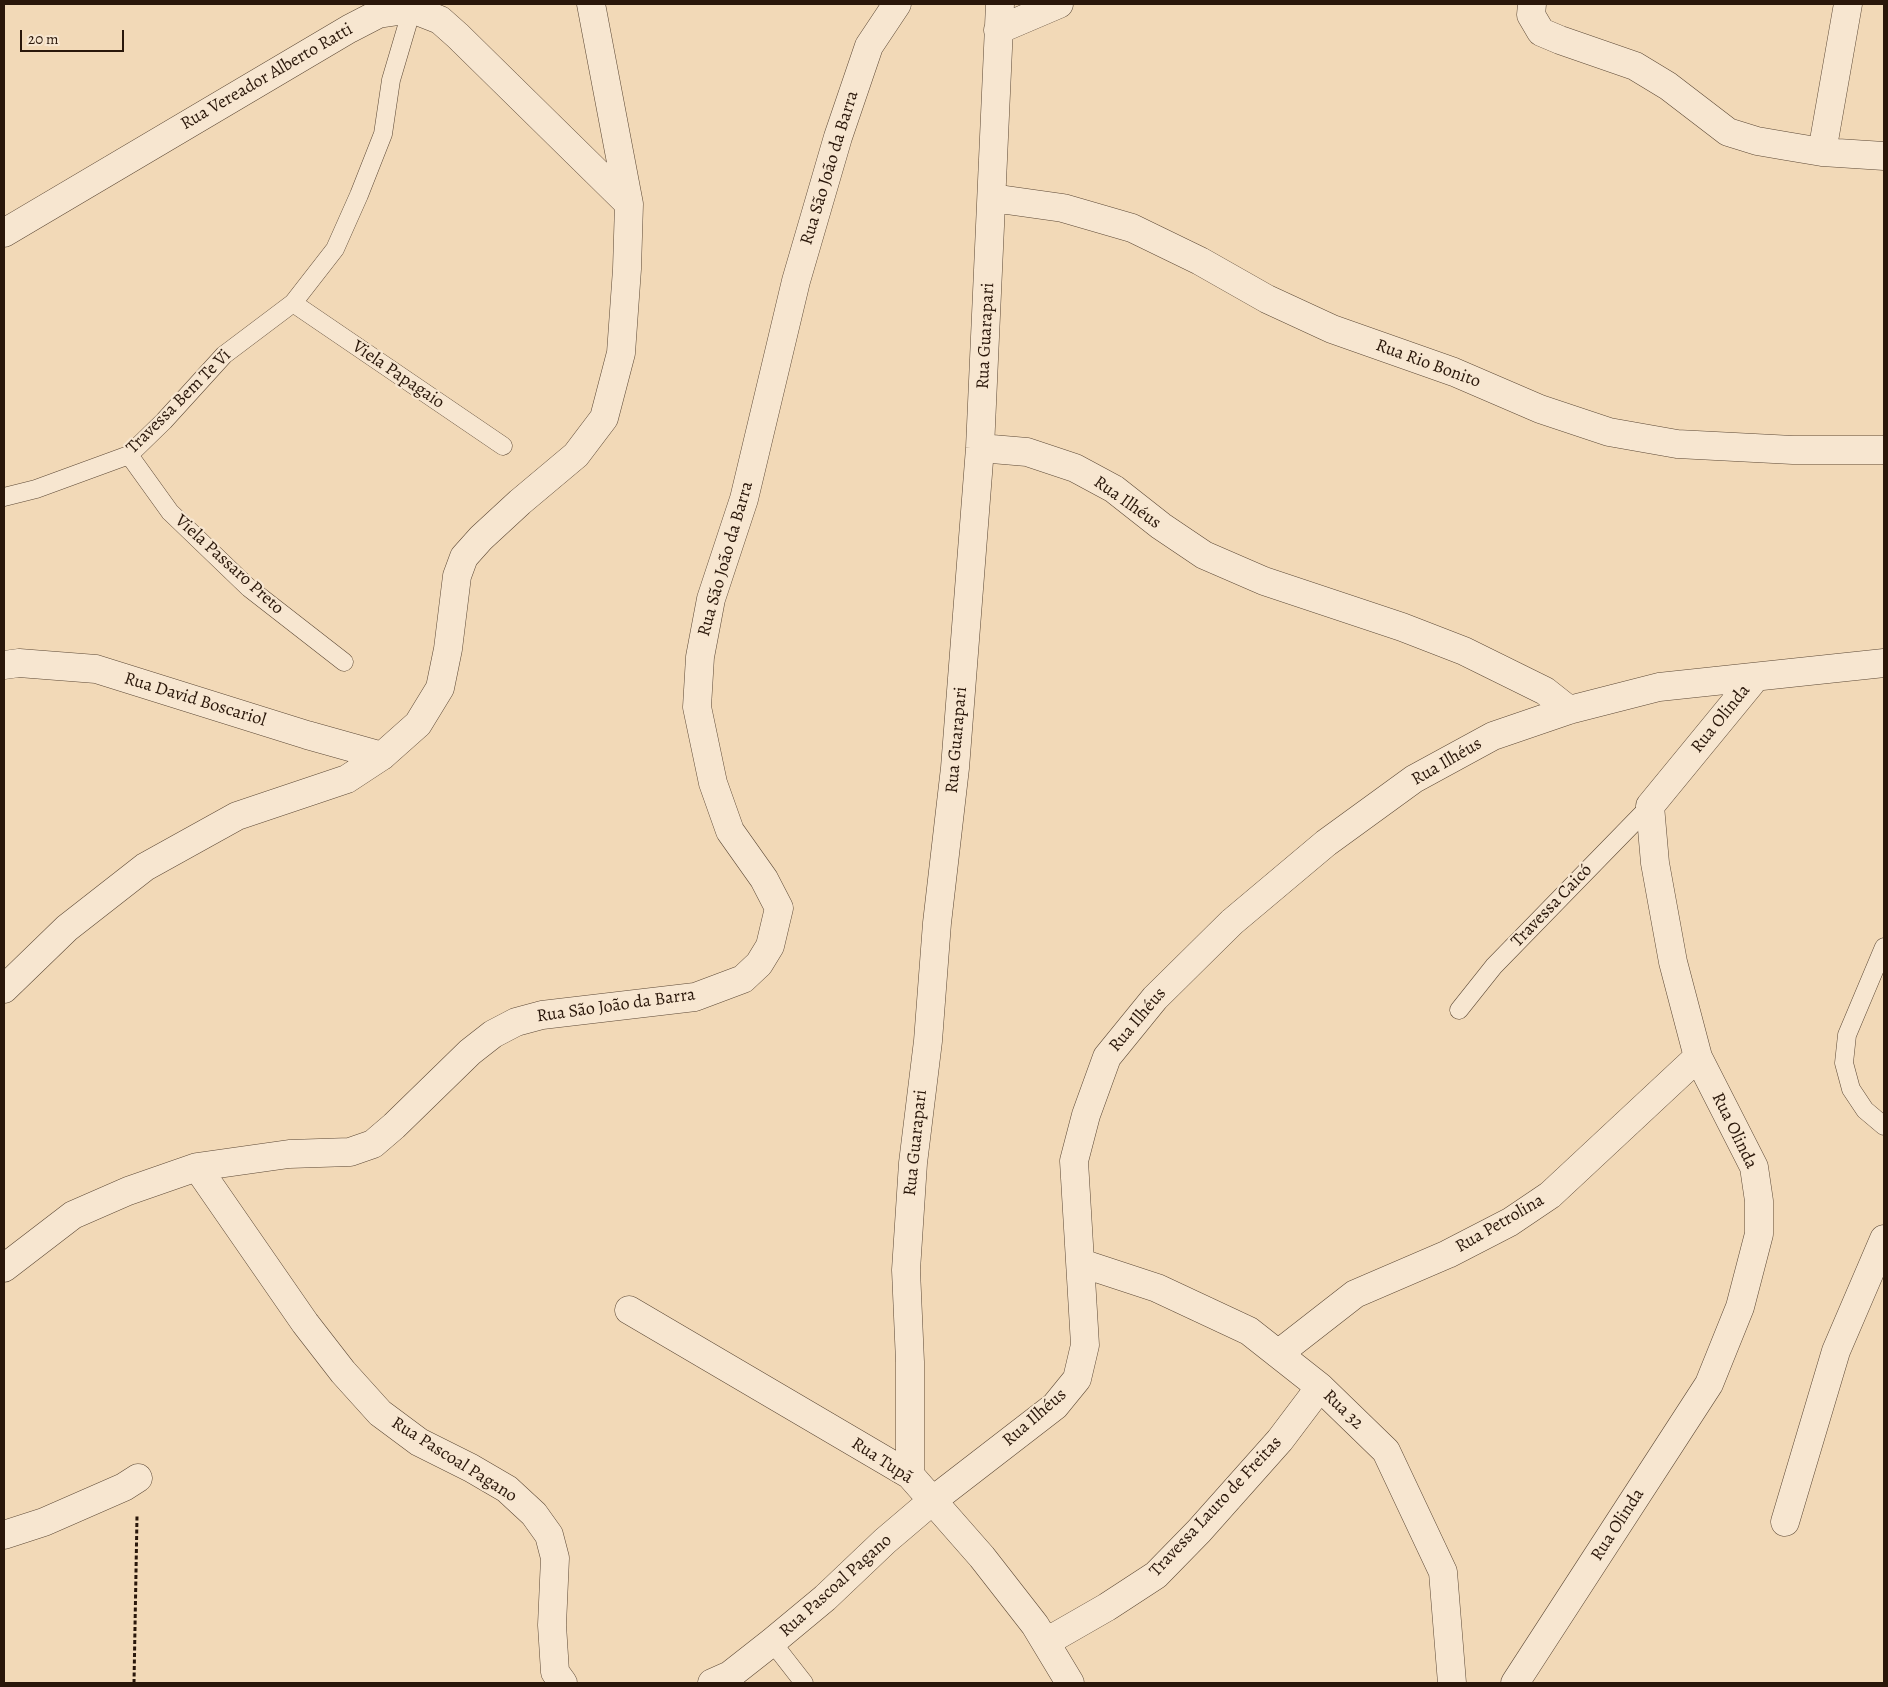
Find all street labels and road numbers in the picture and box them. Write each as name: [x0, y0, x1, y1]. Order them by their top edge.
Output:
street label: Rua Vereador Alberto Ratti: [177, 19, 357, 135]
street label: Rua São João da Barra: [796, 88, 864, 248]
street label: Rua Guarapari: [972, 282, 1000, 390]
street label: Rua Rio Bonito: [1373, 335, 1483, 393]
street label: Viela Papagaio: [348, 336, 448, 414]
street label: Travessa Bem Te Vi: [122, 345, 236, 459]
street label: Rua Ilhéus: [1089, 472, 1165, 534]
street label: Rua São João da Barra: [694, 479, 758, 639]
street label: Viela Passaro Preto: [170, 510, 288, 620]
street label: Rua David Boscariol: [122, 668, 268, 732]
street label: Rua Olinda: [1687, 680, 1755, 758]
street label: Rua Guarapari: [942, 686, 972, 794]
street label: Rua Ilhéus: [1408, 733, 1486, 791]
street label: Travessa Caicó: [1507, 860, 1597, 952]
street label: Rua Ilhéus: [1105, 983, 1171, 1057]
street label: Rua São João da Barra: [535, 984, 697, 1028]
street label: Rua Guarapari: [900, 1089, 932, 1197]
street label: Rua Olinda: [1706, 1089, 1762, 1173]
street label: Rua Petrolina: [1452, 1190, 1548, 1258]
street label: Rua Ilhéus: [999, 1384, 1071, 1452]
street label: Rua 32: [1318, 1385, 1368, 1435]
street label: Rua Pascoal Pagano: [387, 1413, 521, 1507]
street label: Travessa Lauro de Freitas: [1145, 1432, 1287, 1582]
street label: Rua Tupã: [847, 1433, 917, 1489]
street label: Rua Olinda: [1587, 1485, 1649, 1565]
street label: Rua Pascoal Pagano: [775, 1530, 897, 1642]

